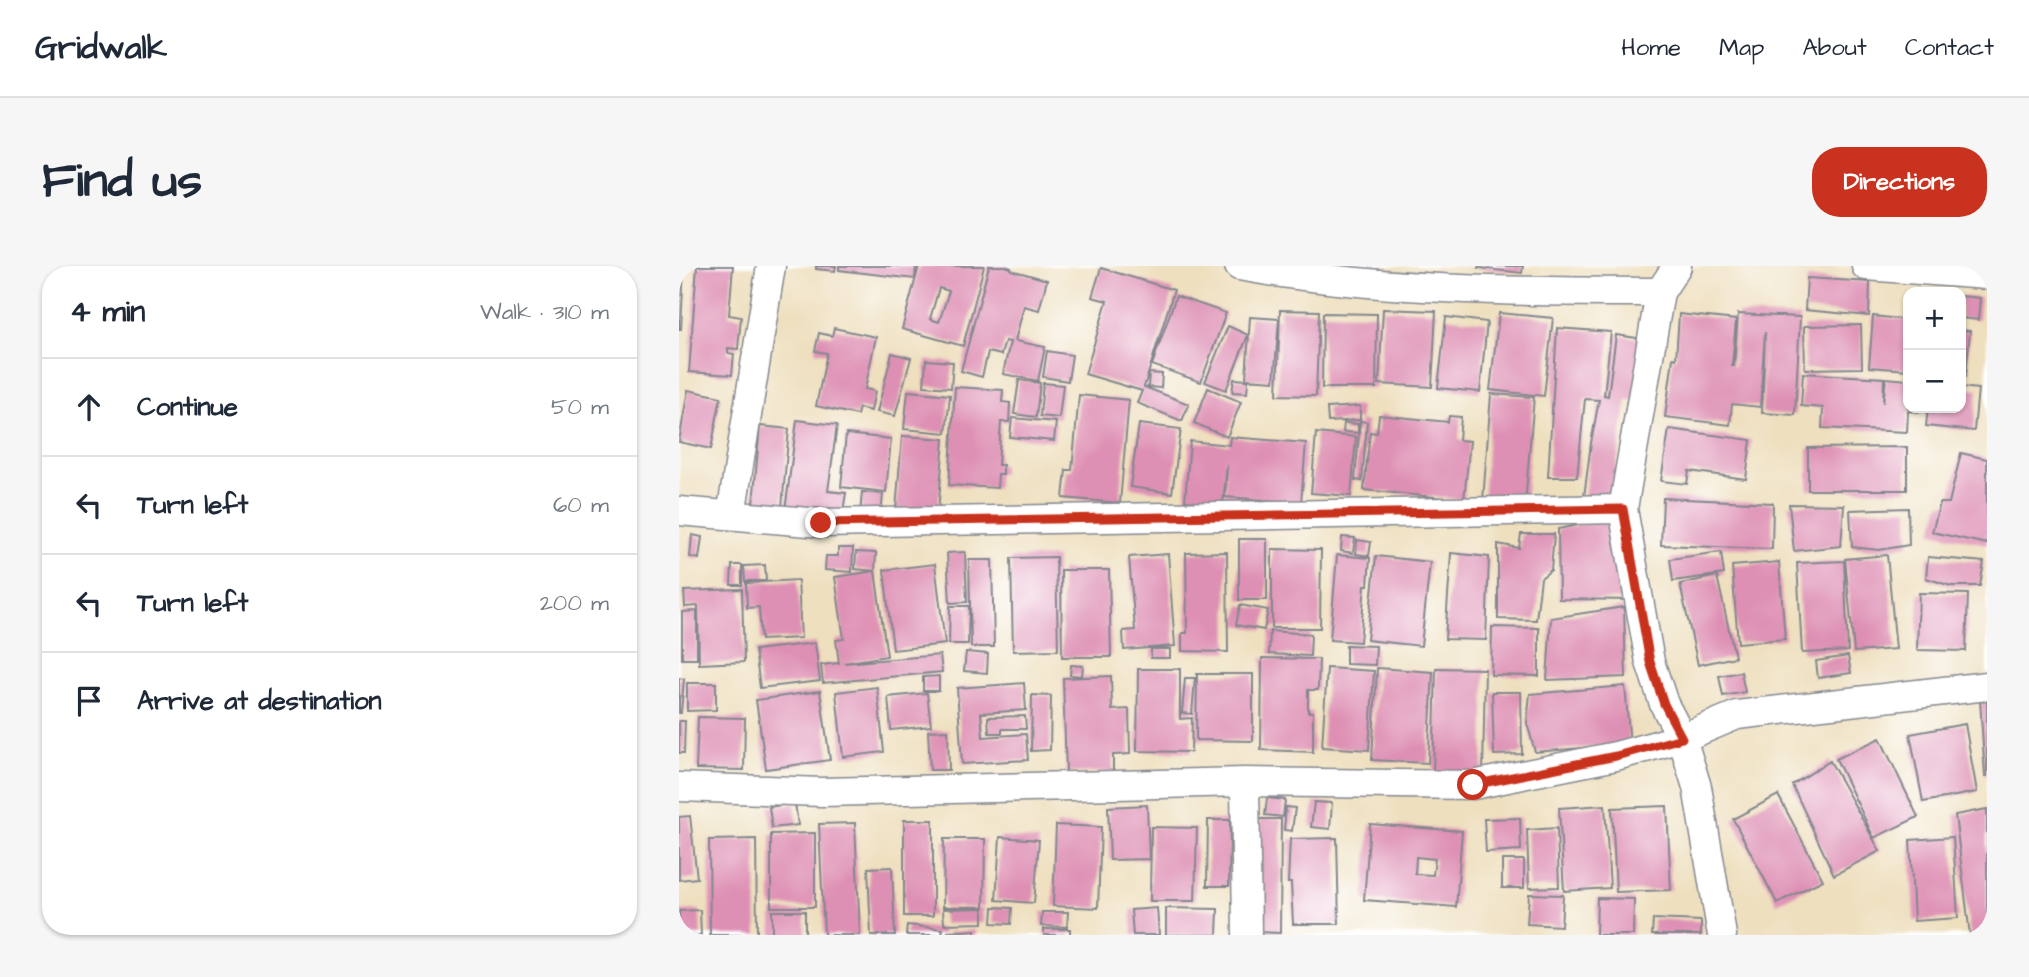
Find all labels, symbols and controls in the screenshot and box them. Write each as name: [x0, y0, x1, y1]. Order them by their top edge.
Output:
text: Gridwalk: [35, 25, 167, 71]
text: Home: [1621, 31, 1681, 65]
text: Map: [1719, 31, 1764, 65]
text: About: [1802, 31, 1867, 65]
text: Contact: [1905, 31, 1994, 65]
button: Directions: [1812, 147, 1987, 217]
text: Find us: [42, 148, 202, 216]
map controls: [1903, 287, 1966, 413]
button: +: [1903, 287, 1966, 350]
text: 4 min: [70, 291, 145, 333]
text: Walk · 310 m: [480, 296, 609, 328]
button: −: [1903, 350, 1966, 413]
icon: ahead: [70, 388, 108, 426]
text: Continue: [137, 389, 238, 425]
text: 50 m: [551, 391, 609, 423]
icon: left: [70, 486, 108, 524]
text: Turn left: [137, 487, 248, 523]
text: 60 m: [553, 489, 609, 521]
route end: [805, 507, 836, 538]
icon: left: [70, 584, 108, 622]
text: Turn left: [137, 585, 248, 621]
text: 200 m: [540, 587, 609, 619]
icon: arrive: [70, 682, 108, 720]
text: Arrive at destination: [137, 683, 382, 719]
route start: [1457, 769, 1488, 800]

